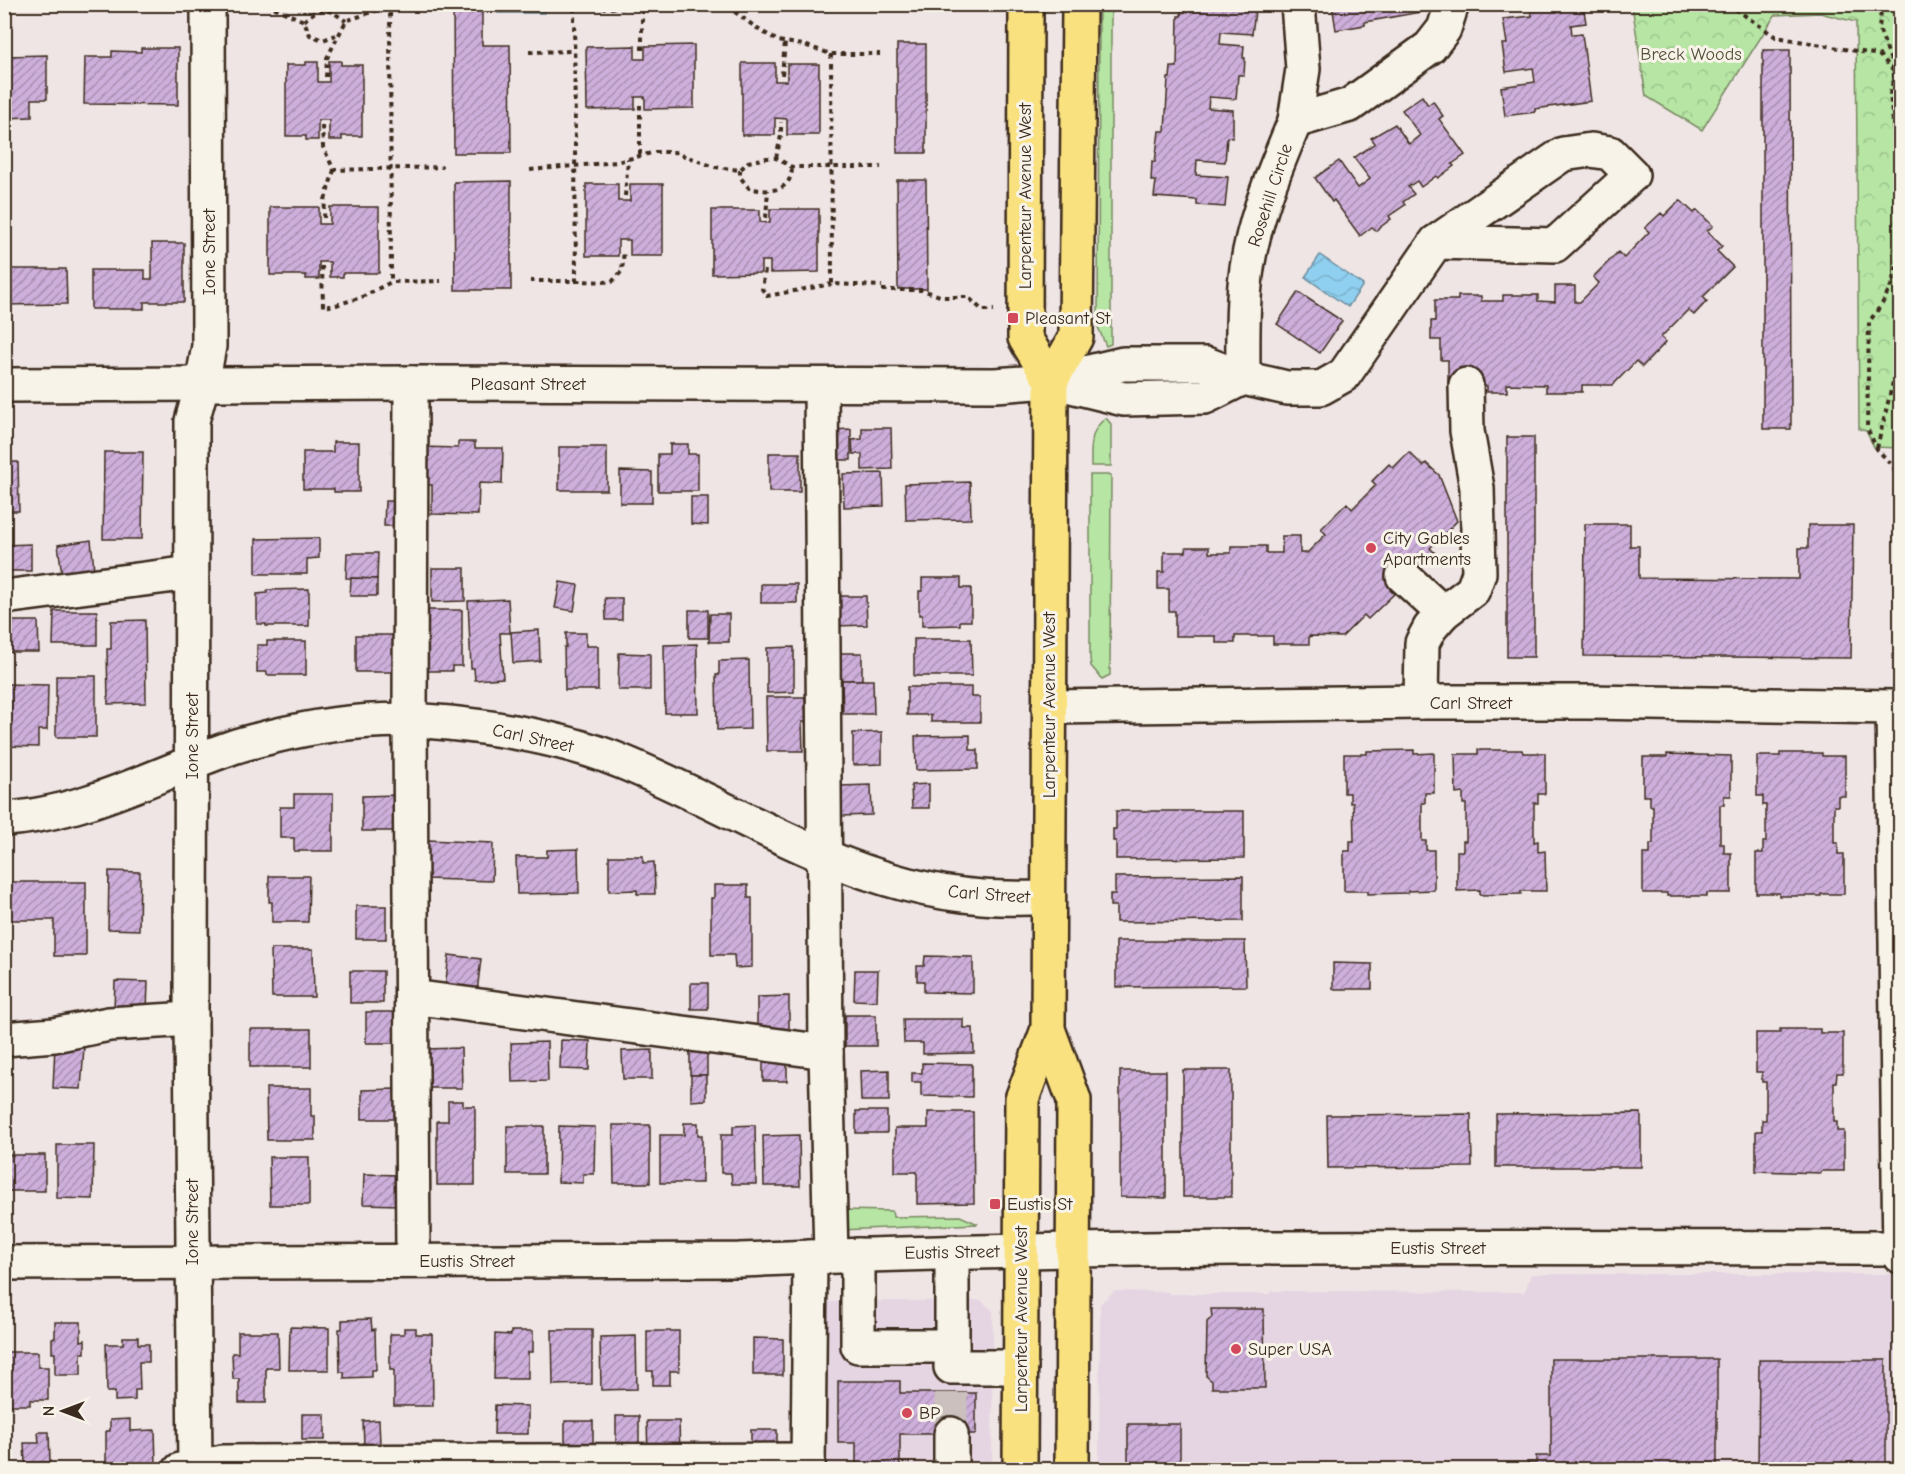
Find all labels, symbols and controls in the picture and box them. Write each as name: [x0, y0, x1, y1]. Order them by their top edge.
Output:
park label: Breck Woods: [1640, 44, 1742, 65]
street label: Larpenteur Avenue West: [1015, 102, 1036, 289]
street label: Rosehill Circle: [1244, 141, 1297, 249]
street label: Ione Street: [199, 208, 220, 295]
place label: Pleasant St: [1025, 308, 1111, 329]
marker: Pleasant St: [1006, 311, 1020, 325]
street label: Pleasant Street: [470, 374, 586, 395]
place label: City Gables Apartments: [1383, 528, 1471, 570]
marker: City Gables Apartments: [1364, 541, 1378, 555]
street label: Larpenteur Avenue West: [1039, 611, 1060, 798]
street label: Ione Street: [182, 692, 203, 779]
street label: Carl Street: [1430, 693, 1513, 714]
street label: Carl Street: [490, 720, 576, 758]
street label: Carl Street: [947, 881, 1032, 908]
street label: Ione Street: [182, 1178, 203, 1265]
place label: Eustis St: [1007, 1194, 1073, 1215]
marker: Eustis St: [988, 1197, 1002, 1211]
street label: Larpenteur Avenue West: [1011, 1225, 1032, 1412]
street label: Eustis Street: [1390, 1238, 1487, 1259]
street label: Eustis Street: [904, 1241, 1001, 1264]
street label: Eustis Street: [419, 1251, 516, 1272]
place label: Super USA: [1248, 1339, 1332, 1360]
marker: Super USA: [1229, 1342, 1243, 1356]
north arrow: [33, 1381, 93, 1441]
place label: BP: [919, 1403, 940, 1424]
text: N: [40, 1406, 58, 1416]
marker: BP: [900, 1406, 914, 1420]

